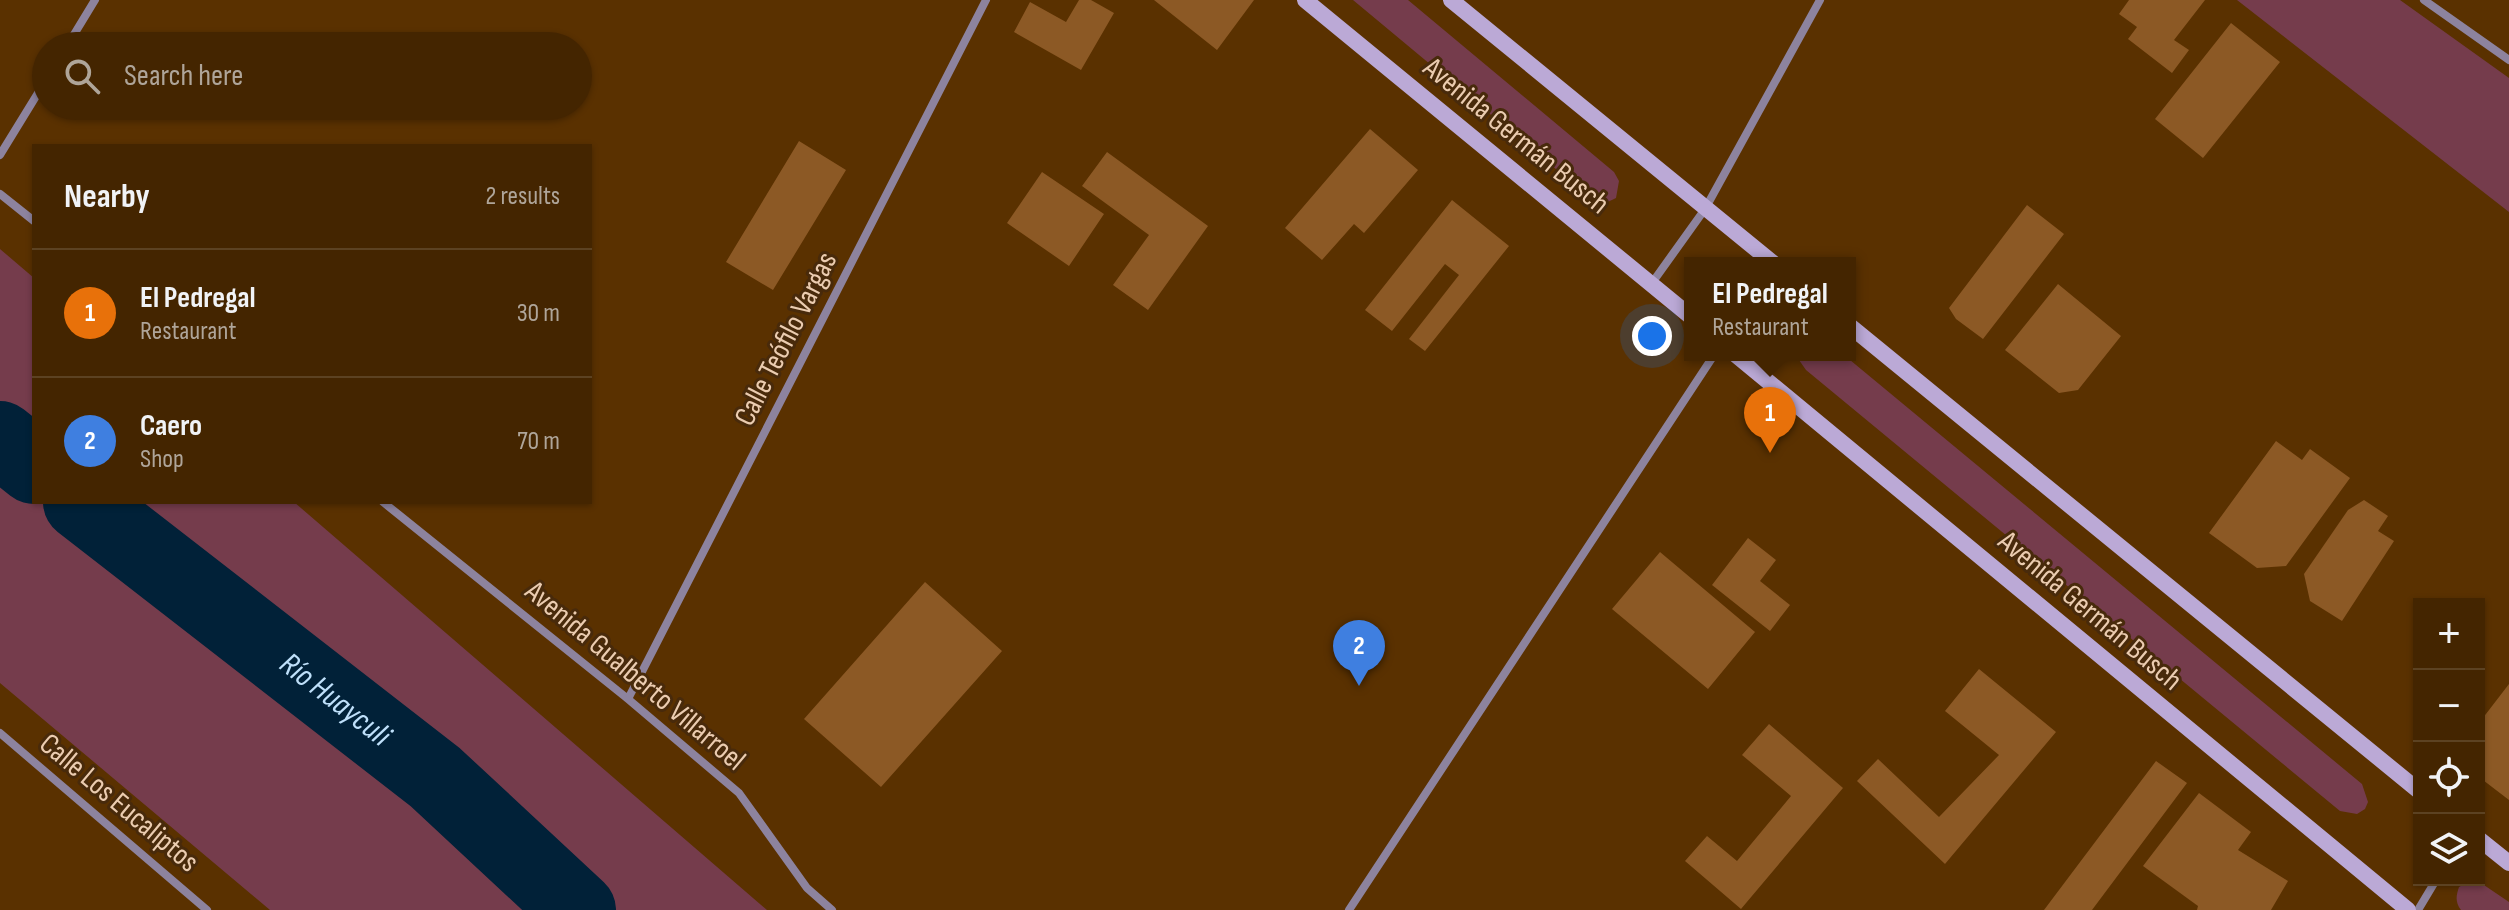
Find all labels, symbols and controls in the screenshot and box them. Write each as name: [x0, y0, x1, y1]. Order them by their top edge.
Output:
search box: [32, 32, 592, 120]
street label: Avenida Germán Busch: [1415, 49, 1616, 222]
icon: search: [60, 54, 104, 98]
text: Search here: [124, 58, 243, 94]
text: Nearby: [64, 176, 150, 217]
text: 2 results: [486, 181, 560, 212]
street label: Calle Teófilo Vargas: [727, 246, 845, 432]
popup: [1684, 257, 1856, 361]
text: El Pedregal: [1712, 276, 1828, 312]
text: El Pedregal: [140, 280, 256, 316]
text: 1: [85, 298, 95, 329]
text: 30 m: [517, 298, 560, 329]
text: Restaurant: [1712, 312, 1809, 343]
text: Restaurant: [140, 316, 236, 347]
your location: [1632, 316, 1672, 356]
pin: 1: [1744, 387, 1796, 453]
text: Caero: [140, 408, 202, 444]
text: 2: [84, 426, 96, 457]
text: 70 m: [517, 426, 560, 457]
text: Shop: [140, 444, 184, 475]
street label: Avenida Germán Busch: [1990, 523, 2189, 698]
street label: Avenida Gualberto Villarroel: [517, 573, 752, 779]
map controls: [2413, 598, 2485, 886]
button: +: [2413, 598, 2485, 670]
pin: 2: [1333, 620, 1385, 686]
water label: Río Huayculi: [272, 644, 400, 756]
button: −: [2413, 670, 2485, 742]
street label: Calle Los Eucaliptos: [32, 726, 206, 880]
button: locate: [2413, 742, 2485, 814]
button: layers: [2413, 814, 2485, 886]

